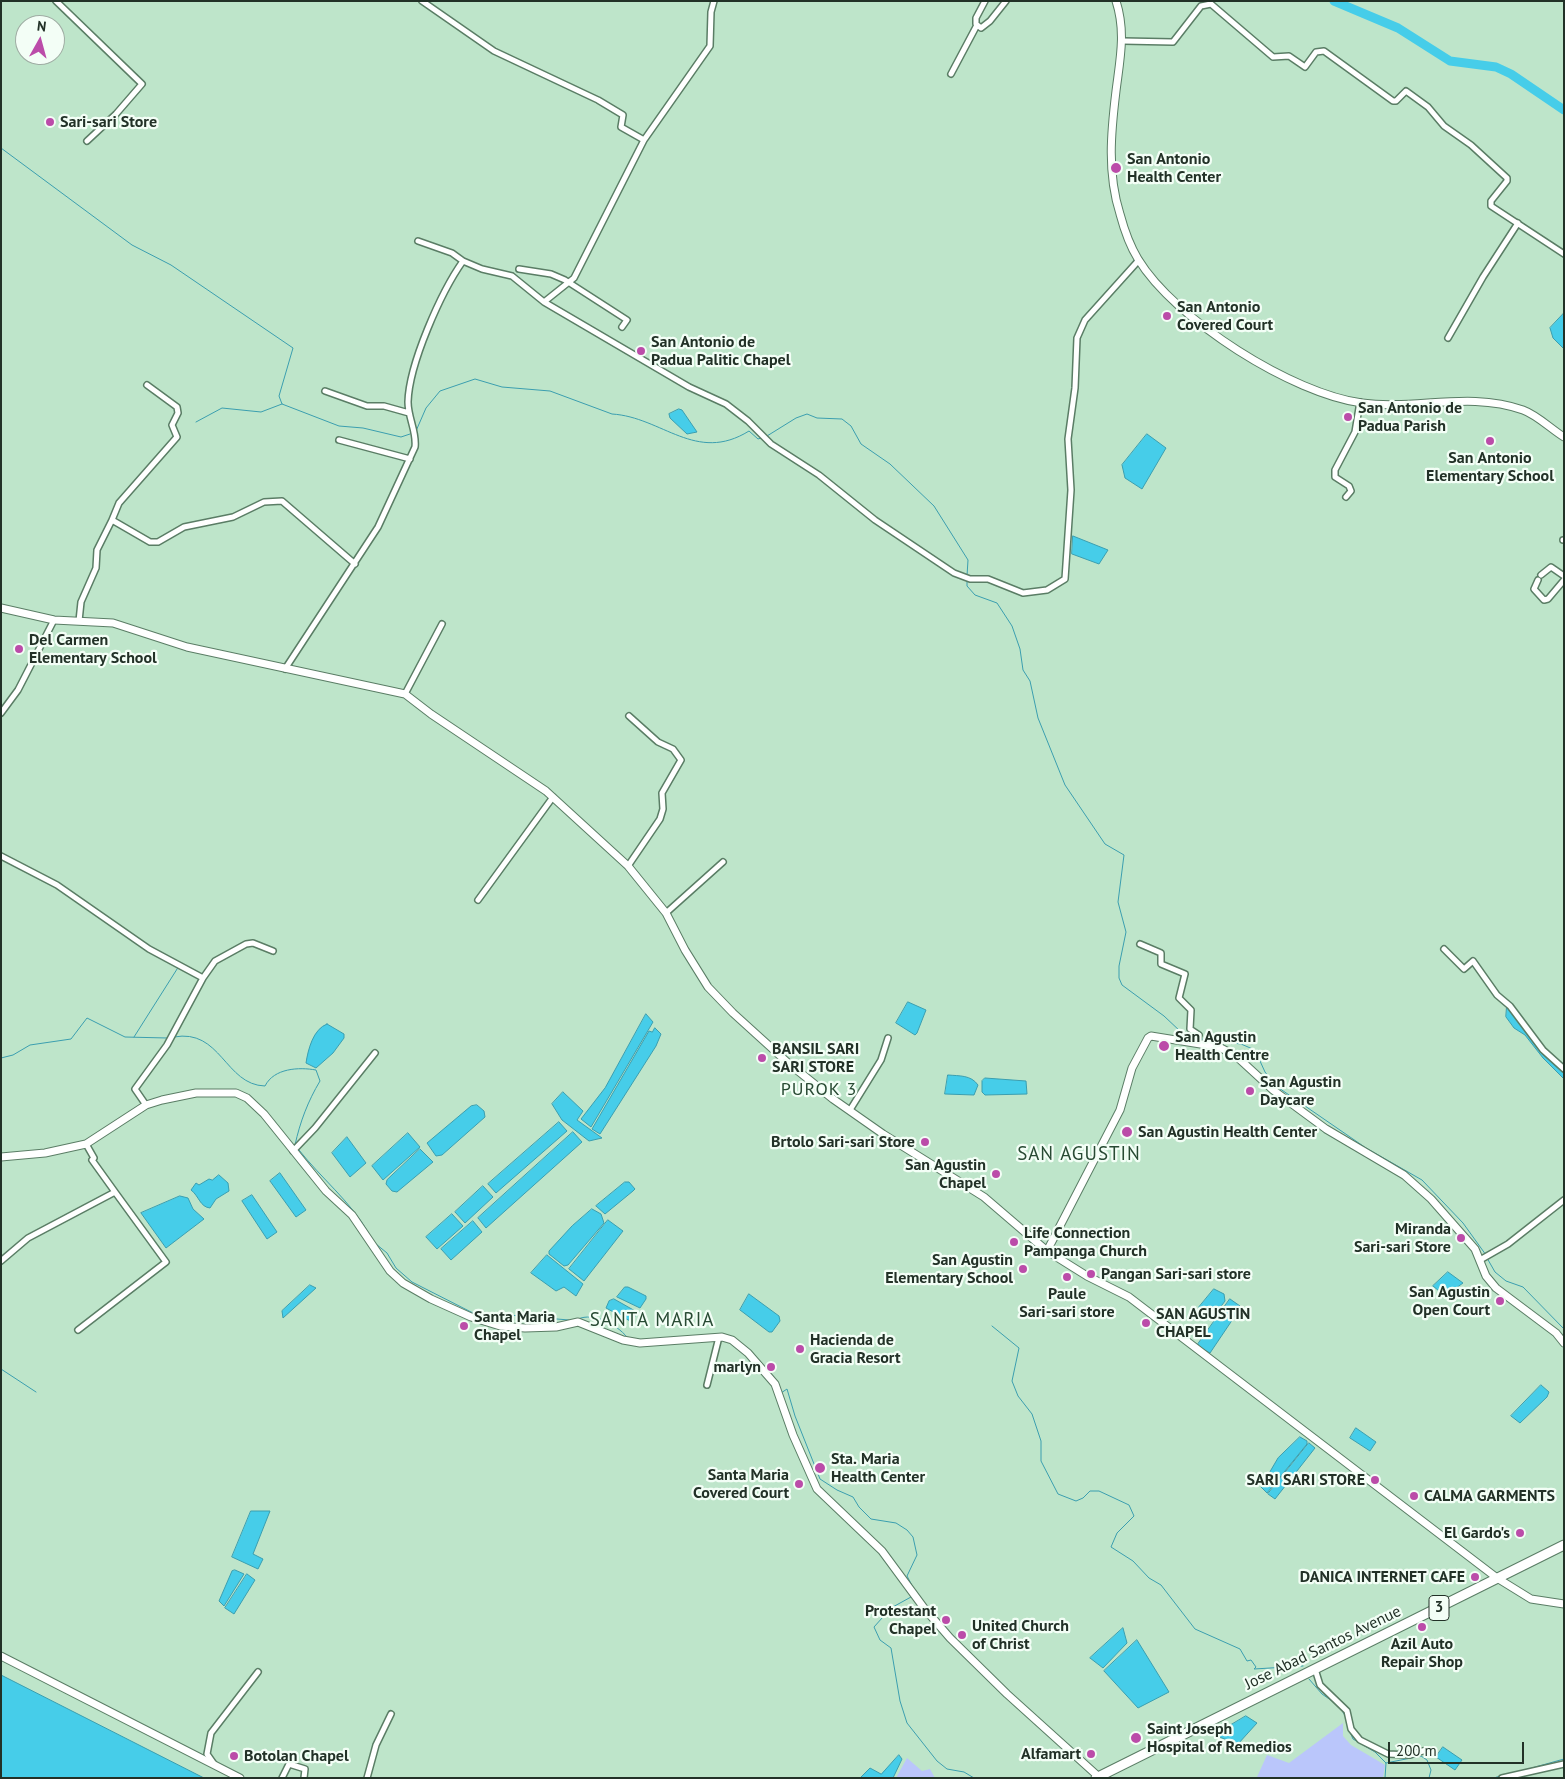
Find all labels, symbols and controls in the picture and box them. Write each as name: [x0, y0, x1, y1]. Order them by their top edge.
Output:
north arrow: [15, 15, 65, 65]
text: N: [36, 17, 47, 36]
place label: Sari-sari Store: [60, 112, 157, 132]
marker: Sari-sari Store: [44, 116, 56, 128]
place label: San Antonio Health Center: [1127, 149, 1221, 187]
marker: San Antonio Health Center: [1109, 161, 1123, 175]
place label: San Antonio Covered Court: [1177, 297, 1273, 335]
marker: San Antonio Covered Court: [1161, 310, 1173, 322]
place label: San Antonio de Padua Palitic Chapel: [651, 332, 790, 370]
marker: San Antonio de Padua Palitic Chapel: [635, 345, 647, 357]
place label: San Antonio de Padua Parish: [1358, 398, 1462, 436]
marker: San Antonio de Padua Parish: [1342, 411, 1354, 423]
marker: San Antonio Elementary School: [1484, 435, 1496, 447]
place label: San Antonio Elementary School: [1426, 448, 1554, 486]
place label: Del Carmen Elementary School: [29, 630, 157, 668]
marker: Del Carmen Elementary School: [13, 643, 25, 655]
place label: San Agustin Health Centre: [1175, 1027, 1269, 1065]
place label: BANSIL SARI SARI STORE: [772, 1039, 859, 1077]
marker: San Agustin Health Centre: [1157, 1039, 1171, 1053]
marker: BANSIL SARI SARI STORE: [756, 1052, 768, 1064]
place label: San Agustin Daycare: [1260, 1072, 1341, 1110]
district label: PUROK 3: [780, 1079, 858, 1101]
marker: San Agustin Daycare: [1244, 1085, 1256, 1097]
place label: San Agustin Health Center: [1138, 1122, 1317, 1142]
marker: San Agustin Health Center: [1120, 1125, 1134, 1139]
place label: Brtolo Sari-sari Store: [771, 1132, 915, 1152]
marker: Brtolo Sari-sari Store: [919, 1136, 931, 1148]
district label: SAN AGUSTIN: [1016, 1144, 1142, 1166]
place label: San Agustin Chapel: [905, 1155, 986, 1193]
marker: San Agustin Chapel: [990, 1168, 1002, 1180]
place label: Miranda Sari-sari Store: [1354, 1219, 1451, 1257]
place label: Life Connection Pampanga Church: [1024, 1223, 1147, 1261]
marker: Miranda Sari-sari Store: [1455, 1232, 1467, 1244]
marker: Life Connection Pampanga Church: [1008, 1236, 1020, 1248]
place label: San Agustin Elementary School: [885, 1250, 1013, 1288]
marker: San Agustin Elementary School: [1017, 1263, 1029, 1275]
place label: Pangan Sari-sari store: [1101, 1264, 1251, 1284]
marker: Pangan Sari-sari store: [1085, 1268, 1097, 1280]
marker: Paule Sari-sari store: [1061, 1271, 1073, 1283]
place label: San Agustin Open Court: [1409, 1282, 1490, 1320]
place label: Paule Sari-sari store: [1019, 1284, 1115, 1322]
marker: San Agustin Open Court: [1494, 1295, 1506, 1307]
place label: SAN AGUSTIN CHAPEL: [1156, 1304, 1250, 1342]
place label: Santa Maria Chapel: [474, 1307, 555, 1345]
district label: SANTA MARIA: [588, 1310, 716, 1332]
marker: SAN AGUSTIN CHAPEL: [1140, 1317, 1152, 1329]
marker: Santa Maria Chapel: [458, 1320, 470, 1332]
place label: Hacienda de Gracia Resort: [810, 1330, 901, 1368]
marker: Hacienda de Gracia Resort: [794, 1343, 806, 1355]
place label: marlyn: [713, 1357, 761, 1377]
marker: marlyn: [765, 1361, 777, 1373]
place label: Sta. Maria Health Center: [831, 1449, 925, 1487]
marker: Sta. Maria Health Center: [813, 1461, 827, 1475]
place label: Santa Maria Covered Court: [693, 1465, 789, 1503]
place label: SARI SARI STORE: [1247, 1470, 1365, 1490]
marker: SARI SARI STORE: [1369, 1474, 1381, 1486]
marker: Santa Maria Covered Court: [793, 1478, 805, 1490]
place label: CALMA GARMENTS: [1424, 1486, 1555, 1506]
marker: CALMA GARMENTS: [1408, 1490, 1420, 1502]
place label: El Gardo's: [1444, 1523, 1510, 1543]
marker: El Gardo's: [1514, 1527, 1526, 1539]
place label: DANICA INTERNET CAFE: [1300, 1567, 1465, 1587]
marker: DANICA INTERNET CAFE: [1469, 1571, 1481, 1583]
road number: 3: [1429, 1596, 1449, 1620]
place label: Protestant Chapel: [865, 1601, 936, 1639]
street label: Jose Abad Santos Avenue: [1242, 1602, 1404, 1694]
marker: Protestant Chapel: [940, 1614, 952, 1626]
place label: United Church of Christ: [972, 1616, 1069, 1654]
marker: Azil Auto Repair Shop: [1416, 1621, 1428, 1633]
marker: United Church of Christ: [956, 1629, 968, 1641]
place label: Azil Auto Repair Shop: [1381, 1634, 1463, 1672]
place label: Saint Joseph Hospital of Remedios: [1147, 1719, 1292, 1757]
marker: Saint Joseph Hospital of Remedios: [1129, 1731, 1143, 1745]
scale bar: [1390, 1732, 1526, 1764]
text: 200 m: [1396, 1741, 1437, 1760]
place label: Alfamart: [1021, 1744, 1081, 1764]
place label: Botolan Chapel: [244, 1746, 349, 1766]
marker: Alfamart: [1085, 1748, 1097, 1760]
marker: Botolan Chapel: [228, 1750, 240, 1762]

